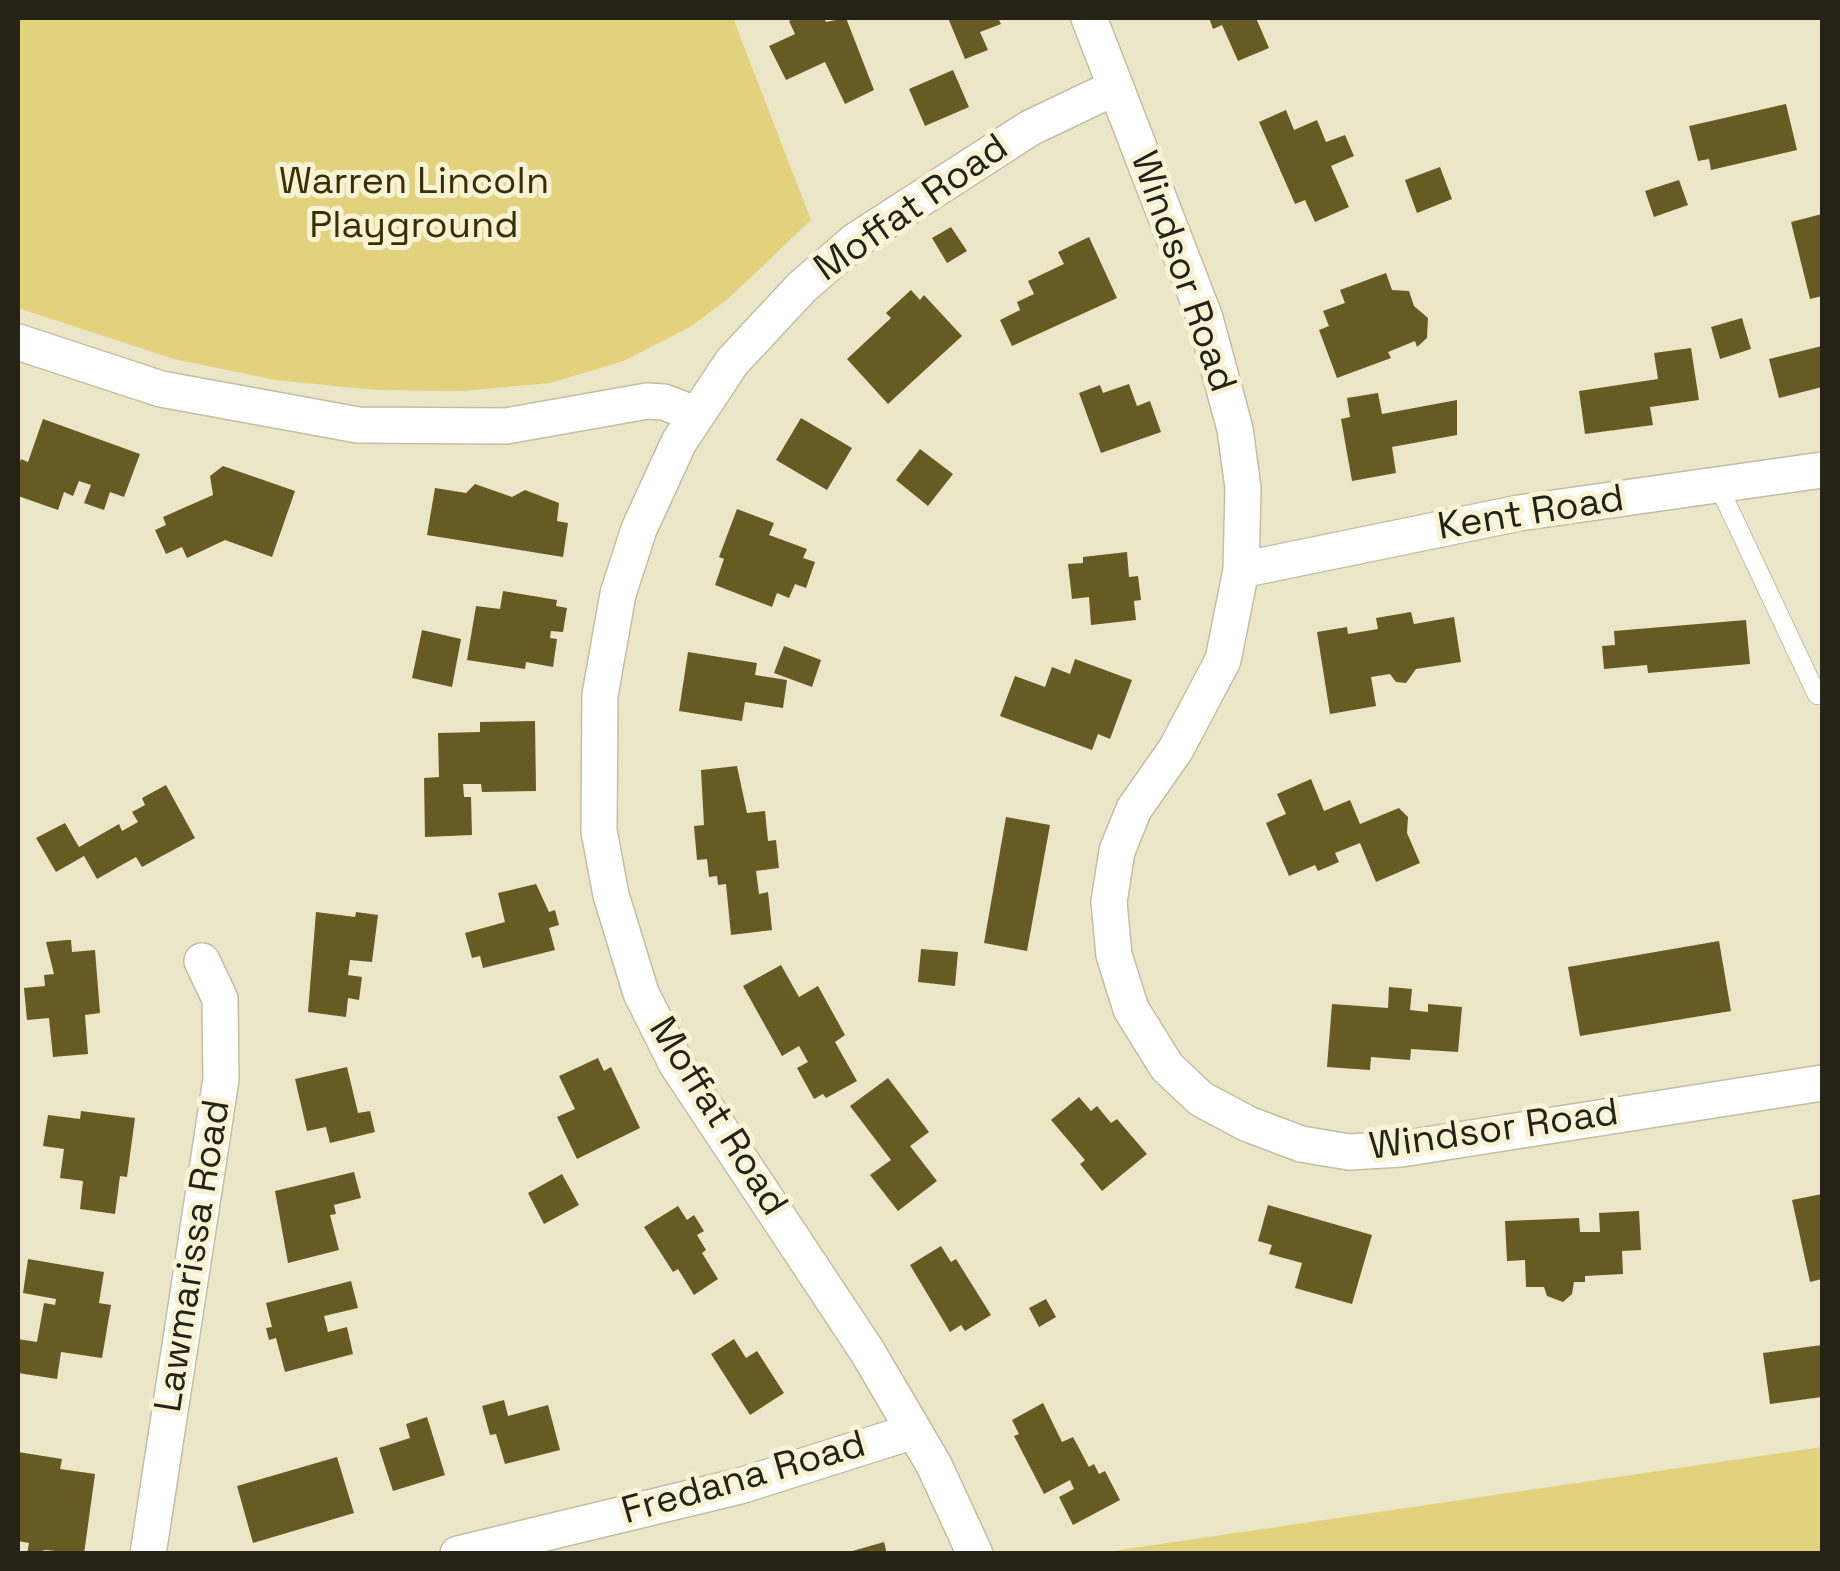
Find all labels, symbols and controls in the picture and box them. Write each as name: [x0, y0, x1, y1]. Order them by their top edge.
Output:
street label: Moffat Road: [807, 126, 1017, 292]
street label: Windsor Road: [1120, 146, 1244, 398]
park label: Warren Lincoln Playground: [279, 160, 549, 250]
street label: Kent Road: [1435, 477, 1627, 551]
street label: Moffat Road: [638, 1009, 796, 1225]
street label: Windsor Road: [1366, 1091, 1622, 1171]
street label: Lawmarissa Road: [147, 1097, 241, 1415]
street label: Fredana Road: [617, 1422, 871, 1536]

